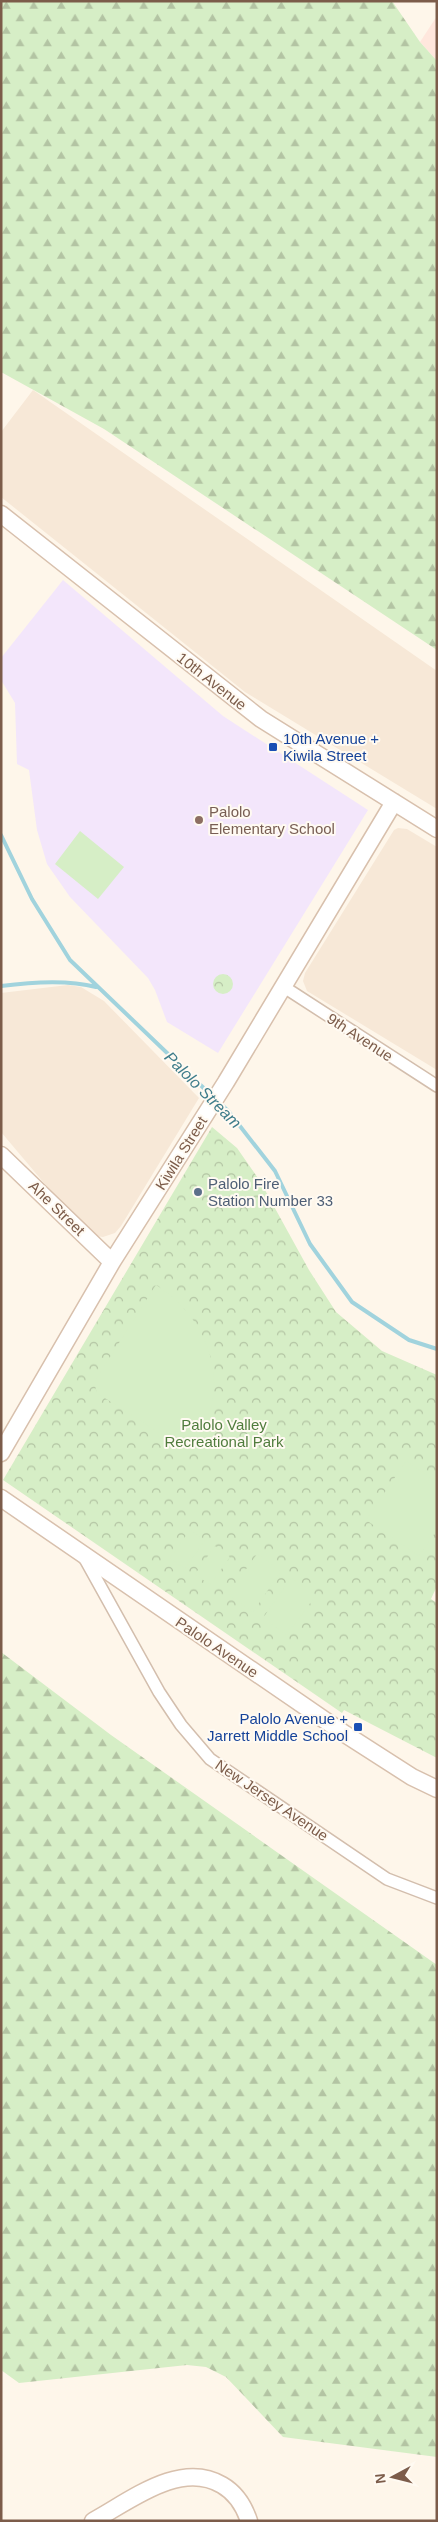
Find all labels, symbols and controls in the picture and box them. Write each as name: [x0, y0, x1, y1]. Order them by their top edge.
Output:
street label: 10th Avenue: [174, 649, 250, 713]
place label: 10th Avenue + Kiwila Street: [283, 730, 379, 764]
marker: 10th Avenue + Kiwila Street: [267, 741, 279, 753]
place label: Palolo Elementary School: [209, 803, 335, 837]
marker: Palolo Elementary School: [193, 814, 205, 826]
street label: 9th Avenue: [324, 1010, 396, 1064]
water label: Palolo Stream: [161, 1048, 245, 1132]
street label: Kiwila Street: [152, 1112, 211, 1193]
place label: Palolo Fire Station Number 33: [208, 1175, 333, 1209]
street label: Ahe Street: [26, 1177, 89, 1239]
marker: Palolo Fire Station Number 33: [192, 1186, 204, 1198]
park label: Palolo Valley Recreational Park: [164, 1416, 284, 1450]
street label: Palolo Avenue: [173, 1613, 261, 1681]
place label: Palolo Avenue + Jarrett Middle School: [207, 1710, 348, 1744]
marker: Palolo Avenue + Jarrett Middle School: [352, 1721, 364, 1733]
street label: New Jersey Avenue: [212, 1756, 332, 1844]
north arrow: [368, 2452, 418, 2502]
text: N: [372, 2473, 389, 2485]

